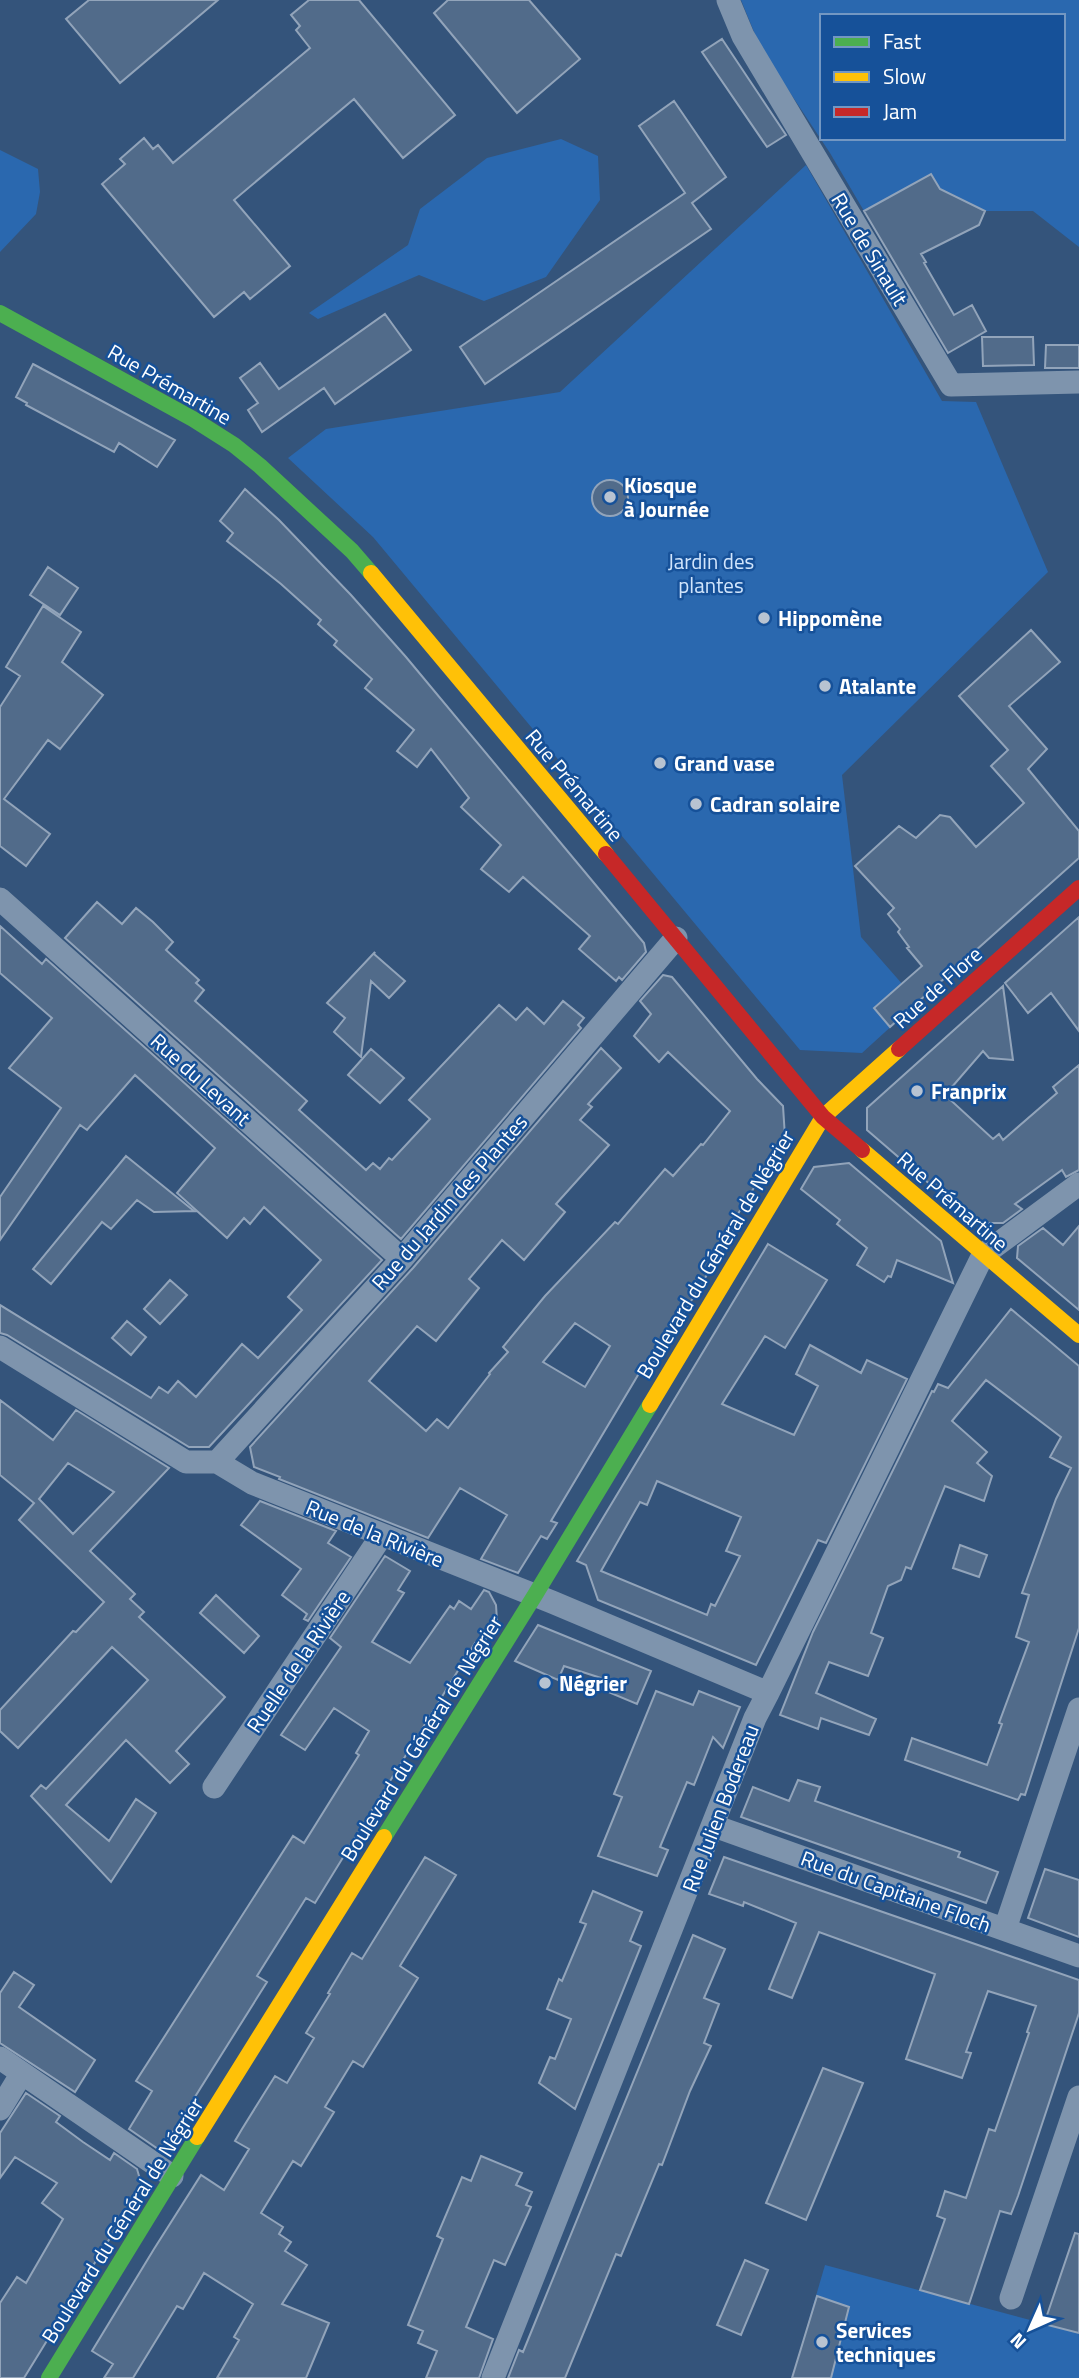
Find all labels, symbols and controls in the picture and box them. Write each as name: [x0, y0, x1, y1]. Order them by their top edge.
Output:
legend: [820, 14, 1065, 140]
text: Fast: [883, 25, 922, 57]
text: Slow: [883, 60, 926, 92]
text: Jam: [883, 95, 917, 127]
street label: Rue de Sinault: [824, 186, 917, 312]
street label: Rue Prémartine: [102, 336, 238, 432]
place label: Kiosque à Journée: [624, 469, 709, 525]
marker: Kiosque à Journée: [602, 489, 618, 505]
park label: Jardin des plantes: [668, 545, 754, 601]
place label: Hippomène: [778, 602, 882, 634]
marker: Hippomène: [756, 610, 772, 626]
place label: Atalante: [839, 670, 916, 702]
marker: Atalante: [817, 678, 833, 694]
street label: Rue Prémartine: [518, 722, 632, 848]
place label: Grand vase: [674, 747, 775, 779]
marker: Grand vase: [652, 755, 668, 771]
place label: Cadran solaire: [710, 788, 840, 820]
marker: Cadran solaire: [688, 796, 704, 812]
street label: Rue de Flore: [885, 938, 989, 1036]
street label: Rue du Levant: [144, 1025, 259, 1133]
place label: Franprix: [931, 1075, 1007, 1107]
marker: Franprix: [909, 1083, 925, 1099]
street label: Rue du Jardin des Plantes: [363, 1107, 535, 1297]
street label: Boulevard du Général de Négrier: [628, 1124, 802, 1384]
street label: Rue Prémartine: [890, 1143, 1016, 1259]
street label: Rue de la Rivière: [301, 1491, 449, 1575]
street label: Ruelle de la Rivière: [238, 1583, 358, 1739]
street label: Boulevard du Général de Négrier: [332, 1609, 510, 1867]
place label: Négrier: [559, 1667, 627, 1699]
marker: Négrier: [537, 1675, 553, 1691]
street label: Rue Julien Bodereau: [673, 1719, 767, 1897]
street label: Rue du Capitaine Floch: [796, 1842, 996, 1940]
street label: Boulevard du Général de Négrier: [33, 2091, 211, 2349]
north arrow: [995, 2294, 1065, 2364]
place label: Services techniques: [836, 2314, 936, 2370]
text: N: [1003, 2326, 1033, 2356]
marker: Services techniques: [814, 2334, 830, 2350]

